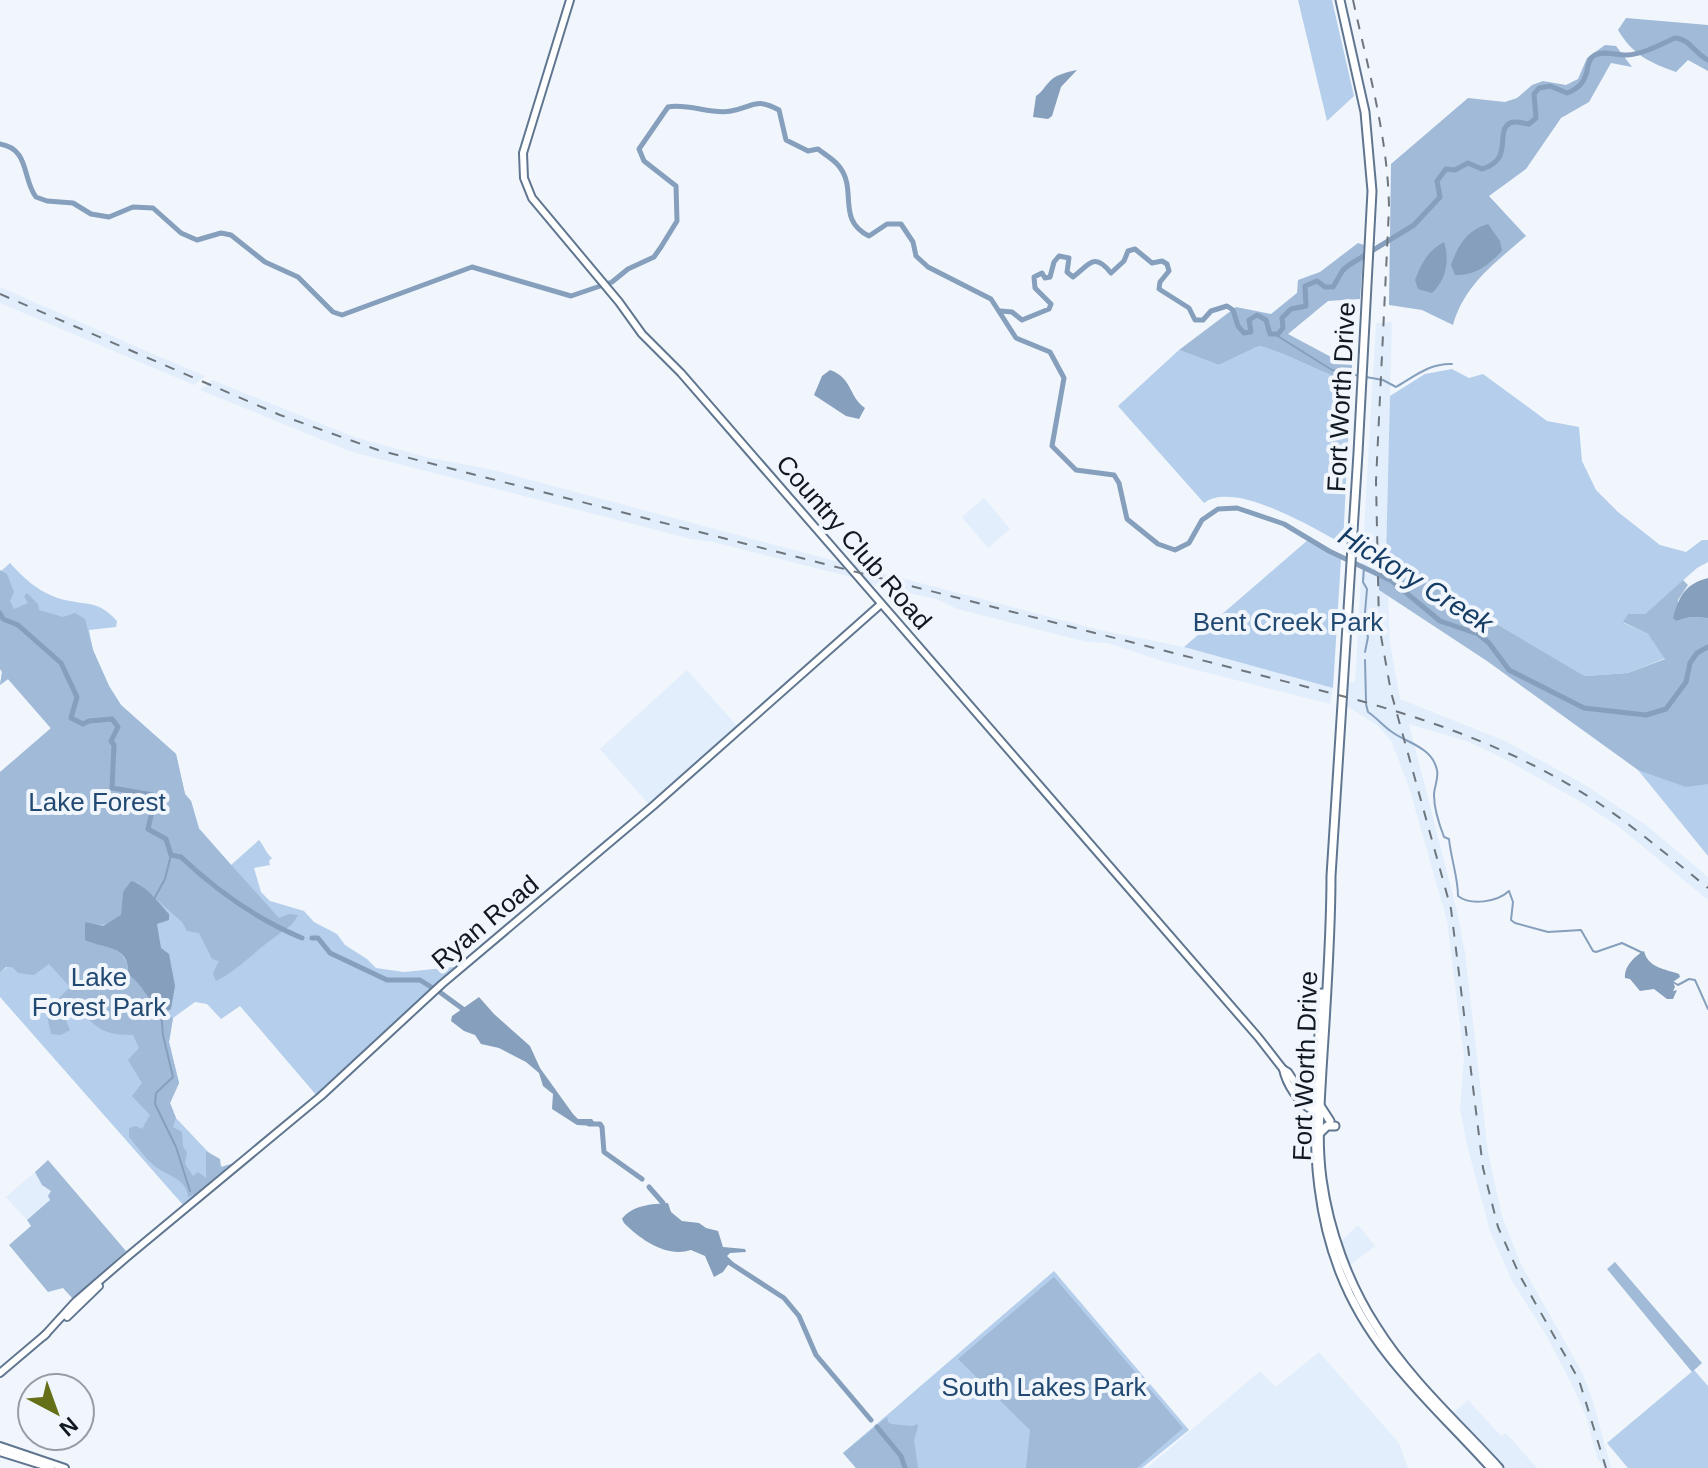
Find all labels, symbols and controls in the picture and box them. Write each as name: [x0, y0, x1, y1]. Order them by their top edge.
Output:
street label: Fort Worth Drive: [1321, 301, 1361, 493]
street label: Country Club Road: [770, 449, 938, 635]
water label: Hickory Creek: [1333, 520, 1500, 640]
park label: Bent Creek Park: [1193, 607, 1384, 637]
park label: Lake Forest: [28, 787, 166, 817]
street label: Ryan Road: [426, 869, 544, 975]
park label: Lake Forest Park: [32, 962, 167, 1022]
street label: Fort Worth Drive: [1287, 970, 1323, 1162]
north arrow: [16, 1372, 96, 1452]
park label: South Lakes Park: [941, 1372, 1148, 1402]
text: N: [55, 1412, 83, 1441]

